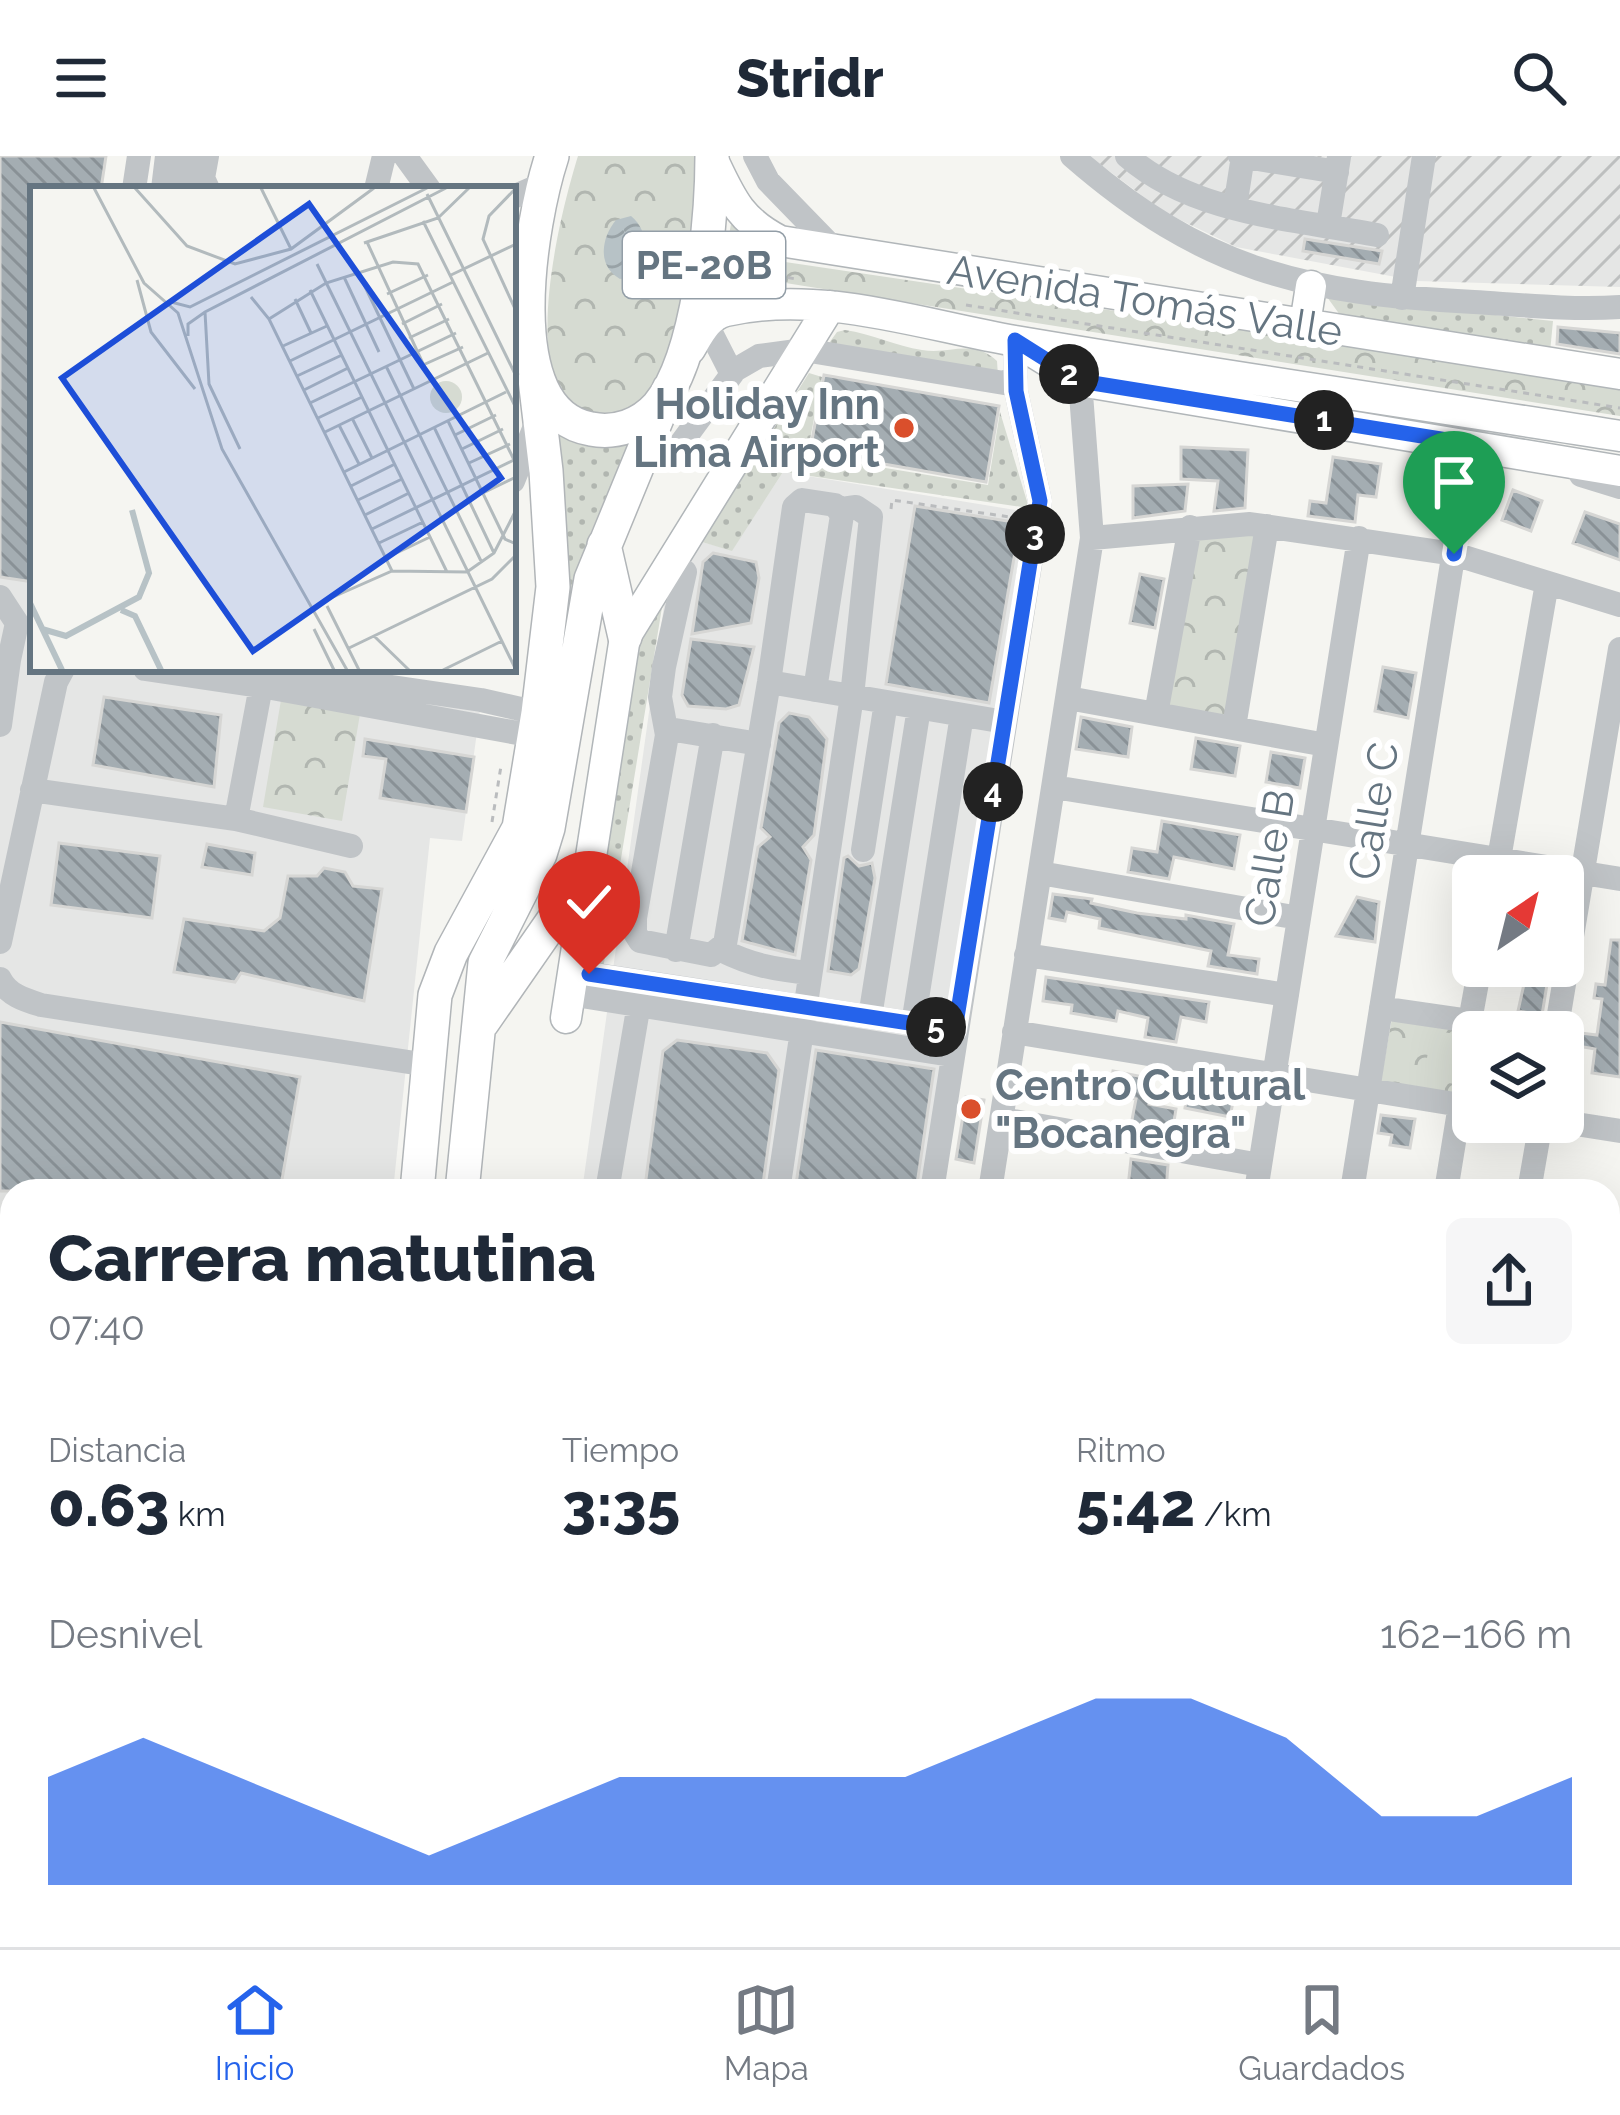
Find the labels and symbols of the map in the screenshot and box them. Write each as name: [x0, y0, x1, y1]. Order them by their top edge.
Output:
inset map: [30, 186, 516, 672]
road number: PE-20B: [623, 232, 785, 298]
street label: Avenida Tomás Valle: [944, 245, 1346, 356]
pin: 2: [1039, 344, 1099, 404]
place label: Holiday Inn Lima Airport: [633, 380, 880, 477]
pin: 1: [1294, 390, 1354, 450]
marker: Holiday Inn Lima Airport: [891, 415, 917, 441]
pin: [1403, 431, 1505, 554]
pin: 3: [1005, 504, 1065, 564]
street label: Calle C: [1338, 739, 1409, 883]
pin: 4: [963, 762, 1023, 822]
street label: Calle B: [1235, 786, 1304, 930]
pin: [538, 851, 640, 974]
north arrow: [1452, 855, 1584, 987]
pin: 5: [906, 997, 966, 1057]
place label: Centro Cultural "Bocanegra": [995, 1061, 1306, 1158]
marker: Centro Cultural "Bocanegra": [958, 1096, 984, 1122]

